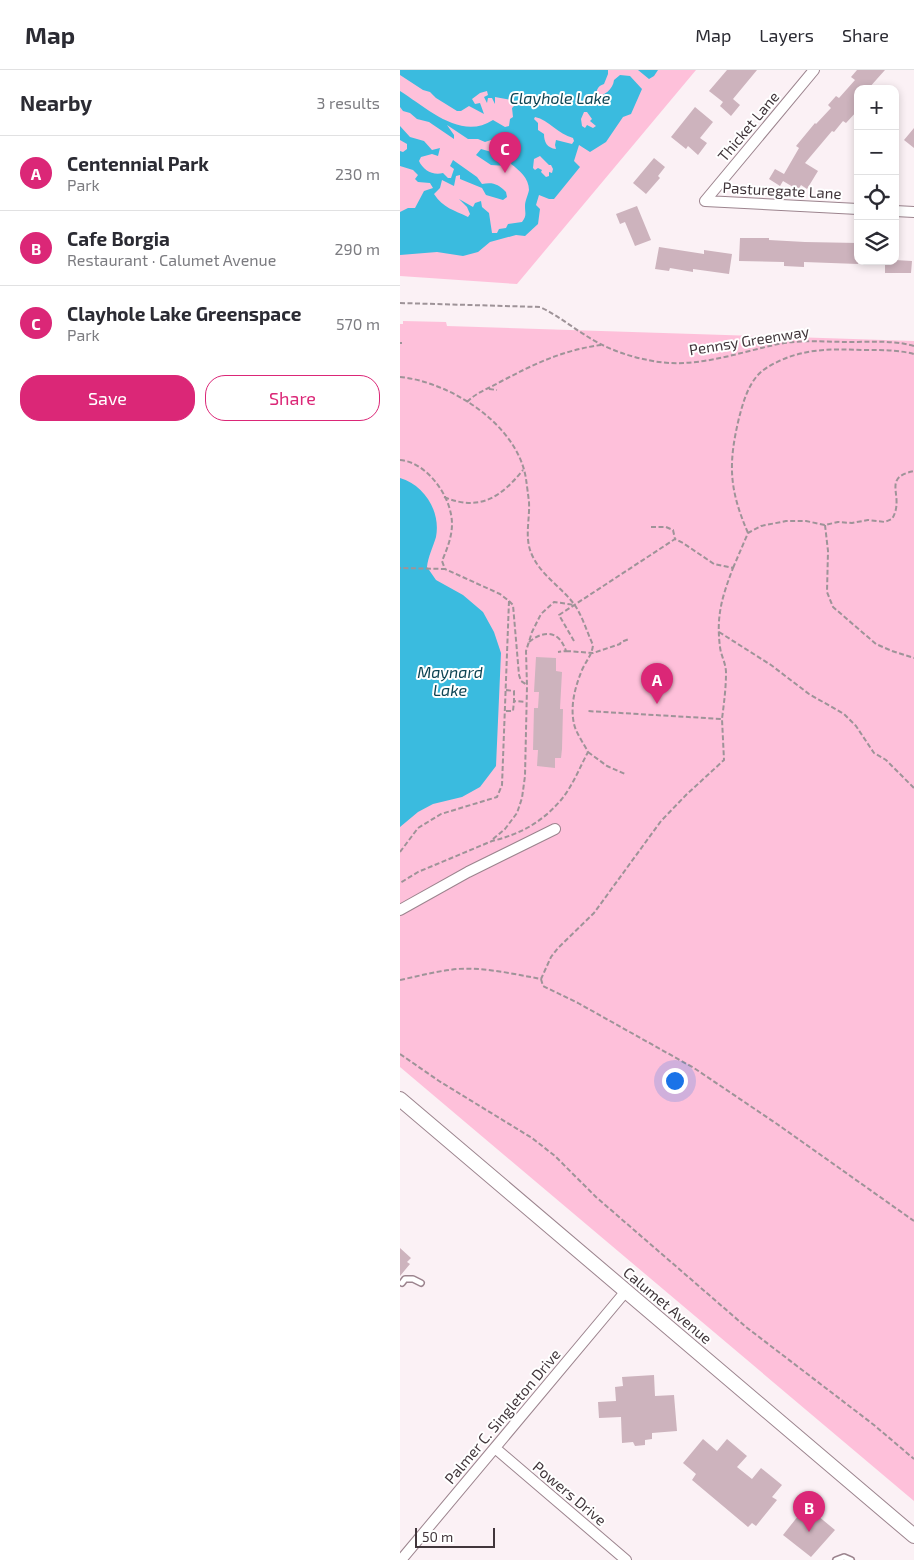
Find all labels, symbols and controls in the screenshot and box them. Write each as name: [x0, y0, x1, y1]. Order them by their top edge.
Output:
text: Map: [25, 20, 75, 49]
text: Map: [695, 24, 731, 46]
text: Layers: [759, 24, 814, 46]
text: Share: [842, 24, 889, 46]
map controls: [854, 85, 899, 265]
button: +: [854, 85, 899, 130]
street label: Thicket Lane: [714, 87, 782, 165]
water label: Clayhole Lake: [510, 88, 611, 108]
text: Nearby: [20, 90, 92, 115]
text: 3 results: [317, 93, 380, 112]
button: −: [854, 130, 899, 175]
pin: C: [489, 132, 521, 173]
text: Centennial Park: [67, 152, 209, 175]
text: A: [31, 164, 41, 183]
text: 230 m: [335, 164, 380, 183]
text: Park: [67, 175, 100, 194]
button: locate: [854, 175, 899, 220]
street label: Pasturegate Lane: [722, 178, 842, 202]
button: layers: [854, 220, 899, 265]
text: Cafe Borgia: [67, 227, 170, 250]
text: B: [31, 239, 41, 258]
text: 290 m: [335, 239, 380, 258]
text: Restaurant · Calumet Avenue: [67, 250, 276, 269]
text: Clayhole Lake Greenspace: [67, 302, 301, 325]
text: C: [31, 314, 41, 333]
text: 570 m: [336, 314, 380, 333]
street label: Pennsy Greenway: [688, 322, 810, 358]
text: Park: [67, 325, 100, 344]
button: Save: [20, 375, 195, 421]
button: Share: [205, 375, 380, 421]
water label: Maynard Lake: [417, 662, 483, 699]
pin: A: [641, 663, 673, 704]
your location: [662, 1068, 688, 1094]
street label: Calumet Avenue: [620, 1263, 716, 1347]
street label: Palmer C. Singleton Drive: [440, 1345, 564, 1487]
street label: Powers Drive: [530, 1457, 610, 1529]
pin: B: [793, 1491, 825, 1532]
scale bar: [415, 1525, 495, 1548]
text: 50 m: [422, 1528, 453, 1545]

